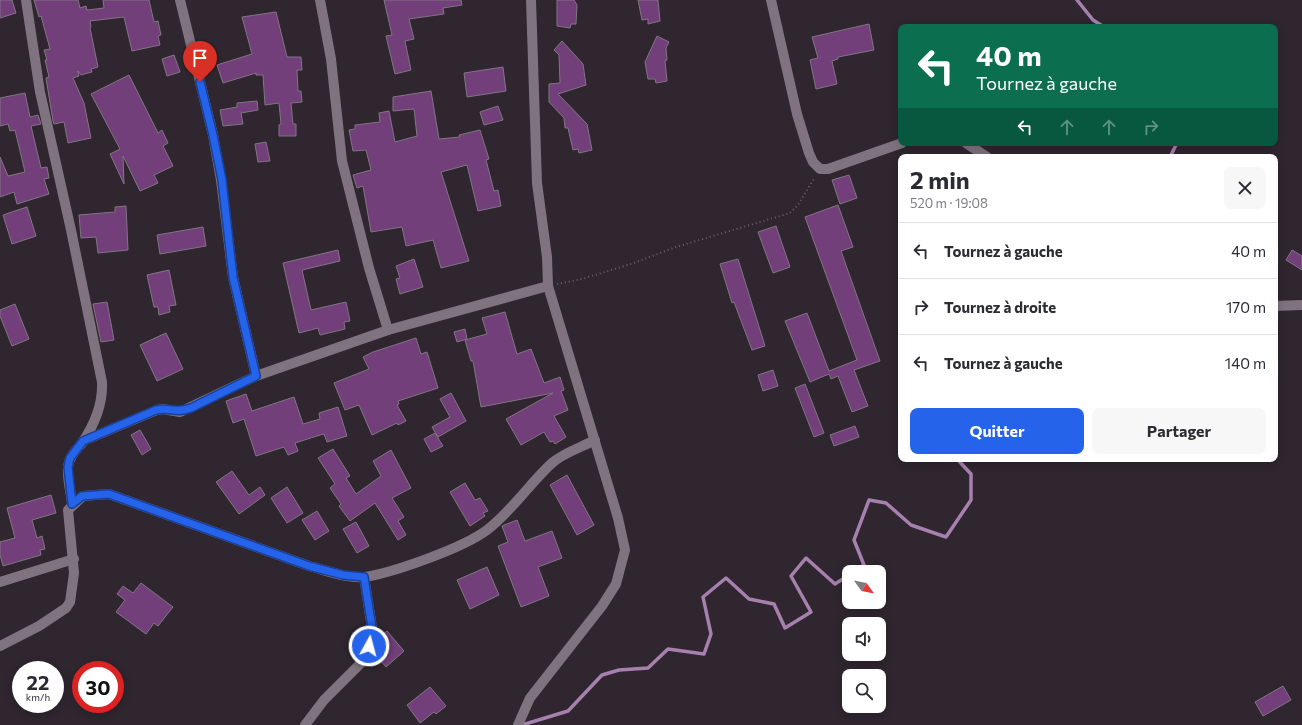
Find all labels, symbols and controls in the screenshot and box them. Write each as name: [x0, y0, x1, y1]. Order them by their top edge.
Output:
text: 40 m: [976, 38, 1042, 72]
icon: left: [910, 40, 962, 92]
pin: [183, 41, 217, 82]
icon: arrive: [189, 47, 211, 69]
text: Tournez à gauche: [976, 72, 1117, 94]
icon: left: [1014, 116, 1036, 138]
icon: ahead: [1056, 116, 1078, 138]
icon: ahead: [1098, 116, 1120, 138]
icon: right: [1140, 116, 1162, 138]
text: 2 min: [910, 165, 970, 194]
button: close: [1224, 167, 1266, 209]
text: 520 m · 19:08: [910, 195, 988, 211]
icon: left: [910, 240, 932, 262]
text: Tournez à gauche: [944, 242, 1063, 260]
text: 40 m: [1231, 242, 1266, 260]
icon: right: [910, 296, 932, 318]
text: Tournez à droite: [944, 298, 1056, 316]
text: 170 m: [1226, 298, 1266, 316]
icon: left: [910, 352, 932, 374]
text: Tournez à gauche: [944, 354, 1063, 372]
text: 140 m: [1225, 354, 1266, 372]
button: Quitter: [910, 408, 1084, 454]
button: Partager: [1092, 408, 1266, 454]
north arrow: [842, 565, 886, 609]
map controls: [842, 565, 886, 713]
button: sound: [842, 617, 886, 661]
position arrow: [348, 625, 390, 667]
speed limit sign: 30: [72, 661, 124, 713]
button: search: [842, 669, 886, 713]
text: 22: [27, 670, 49, 694]
text: km/h: [26, 691, 50, 703]

